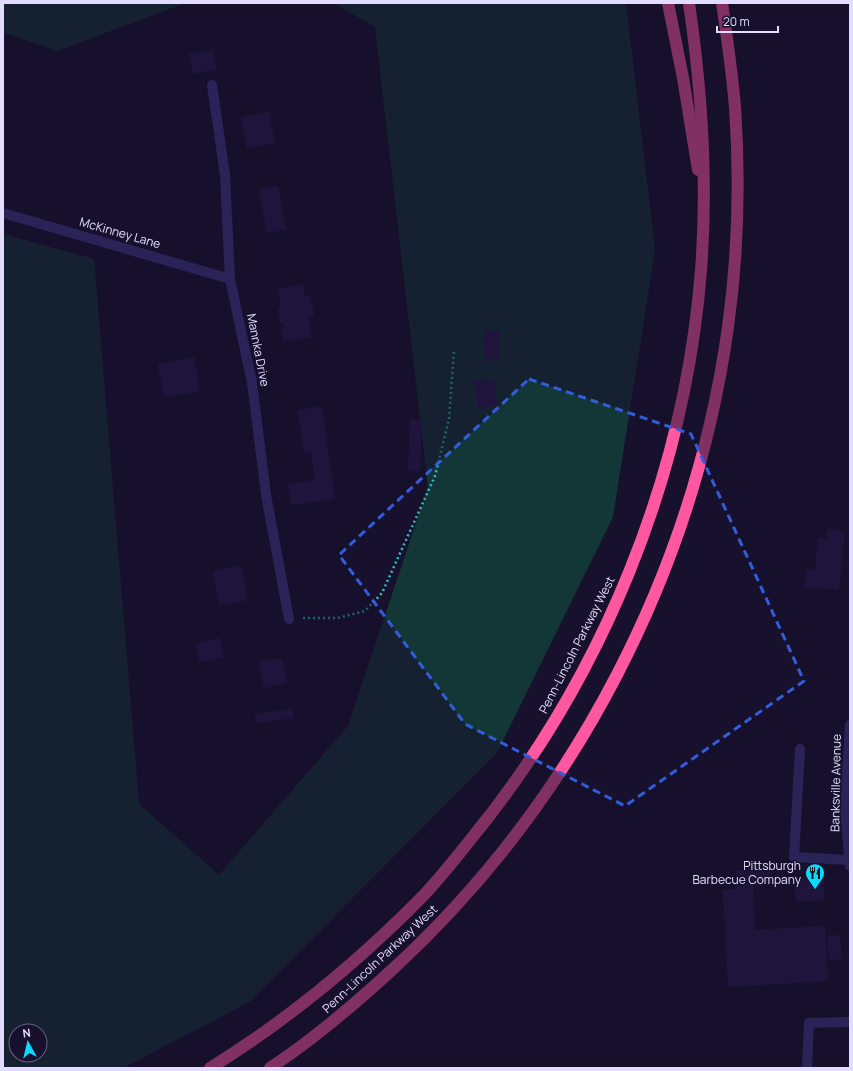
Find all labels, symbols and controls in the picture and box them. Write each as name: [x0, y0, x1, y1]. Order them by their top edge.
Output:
scale bar: [717, 8, 778, 34]
text: 20 m: [723, 13, 750, 30]
street label: McKinney Lane: [78, 213, 163, 252]
street label: Mannka Drive: [243, 312, 274, 388]
street label: Penn-Lincoln Parkway West: [535, 573, 619, 716]
street label: Banksville Avenue: [826, 734, 845, 832]
place label: Pittsburgh Barbecue Company: [693, 857, 802, 888]
restaurant icon: Pittsburgh Barbecue Company: [804, 862, 826, 890]
street label: Penn-Lincoln Parkway West: [318, 901, 441, 1017]
north arrow: [8, 1023, 48, 1063]
text: N: [22, 1025, 32, 1041]

